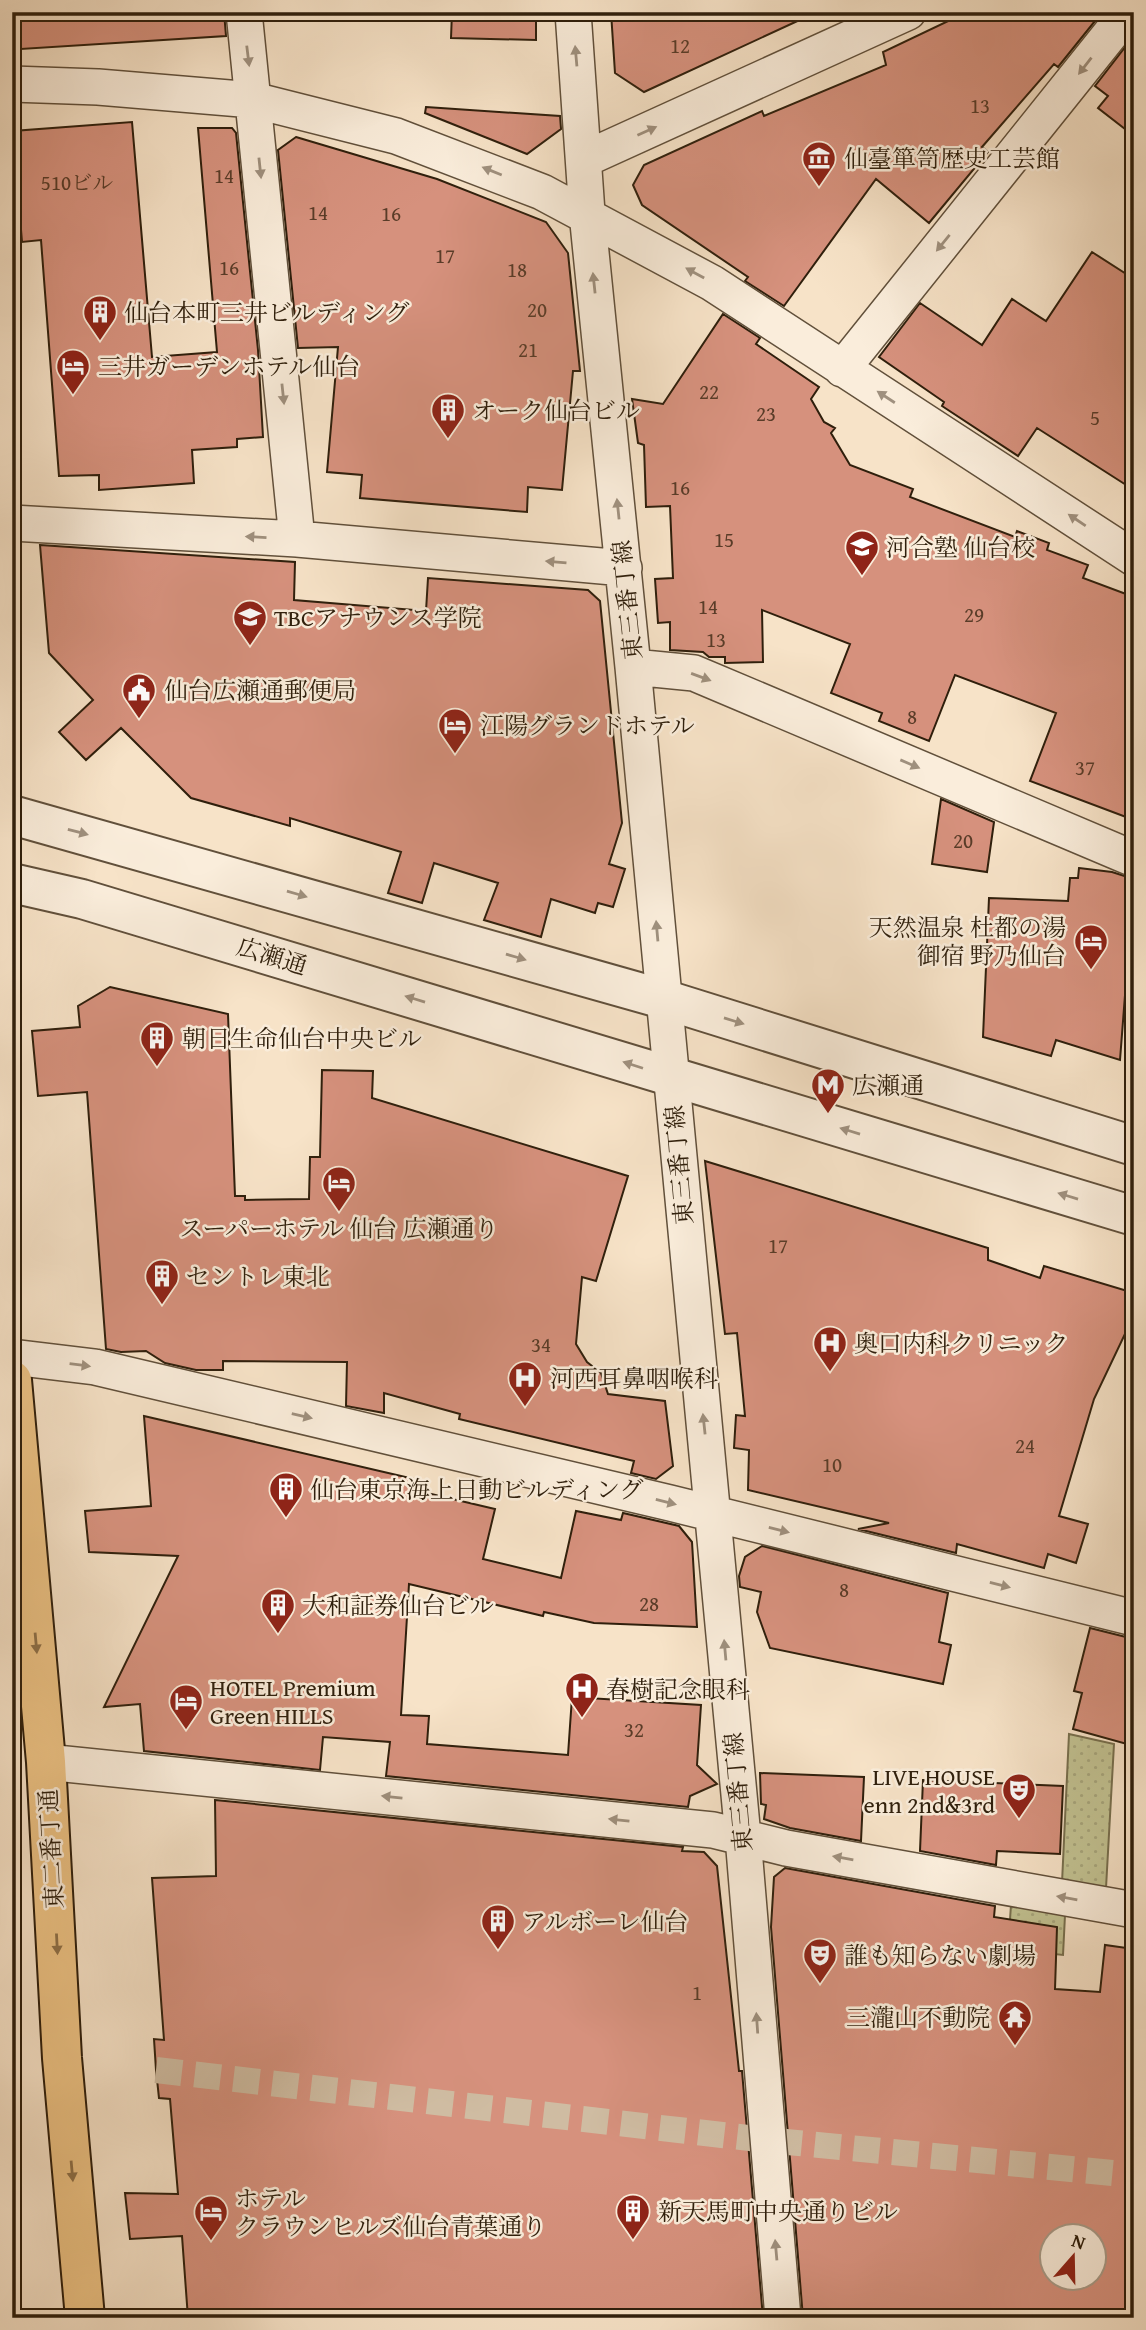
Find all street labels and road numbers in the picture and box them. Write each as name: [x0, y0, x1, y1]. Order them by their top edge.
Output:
street label: 東三番丁線: [603, 538, 651, 662]
street label: 広瀬通: [232, 929, 312, 983]
street label: 東三番丁線: [656, 1104, 702, 1226]
street label: 東三番丁線: [715, 1731, 761, 1853]
street label: 東二番丁通: [30, 1788, 72, 1910]

